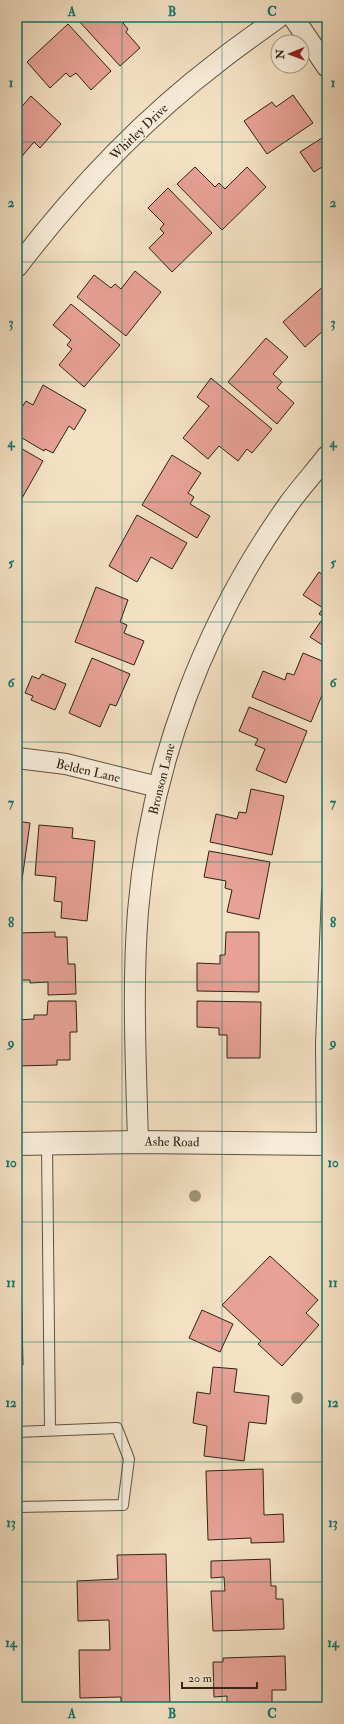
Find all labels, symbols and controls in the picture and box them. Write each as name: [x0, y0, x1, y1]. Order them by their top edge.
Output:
text: A: [67, 4, 77, 20]
text: B: [168, 4, 176, 20]
text: C: [267, 4, 277, 20]
north arrow: [270, 34, 310, 74]
text: N: [274, 48, 287, 60]
text: 1: [9, 75, 14, 91]
text: 1: [331, 75, 336, 91]
street label: Whitley Drive: [106, 100, 173, 165]
text: 2: [8, 195, 15, 211]
text: 2: [330, 195, 337, 211]
text: 3: [9, 315, 14, 331]
text: 3: [331, 315, 336, 331]
text: 4: [6, 435, 15, 451]
text: 4: [328, 435, 337, 451]
text: 5: [8, 555, 14, 571]
text: 5: [330, 555, 336, 571]
text: 6: [8, 675, 16, 691]
text: 6: [330, 675, 338, 691]
street label: Bronson Lane: [145, 741, 179, 816]
street label: Belden Lane: [54, 756, 122, 786]
text: 7: [8, 795, 15, 811]
text: 7: [330, 795, 337, 811]
text: 8: [8, 915, 14, 931]
text: 8: [330, 915, 336, 931]
text: 9: [6, 1035, 15, 1051]
text: 9: [328, 1035, 337, 1051]
street label: Ashe Road: [143, 1134, 200, 1150]
text: 10: [5, 1155, 17, 1171]
text: 10: [327, 1155, 339, 1171]
text: 11: [6, 1275, 16, 1291]
text: 11: [328, 1275, 338, 1291]
text: 12: [5, 1395, 17, 1411]
text: 12: [327, 1395, 339, 1411]
text: 13: [6, 1515, 16, 1531]
text: 13: [328, 1515, 338, 1531]
text: 14: [5, 1635, 18, 1651]
text: 14: [327, 1635, 340, 1651]
scale bar: [182, 1664, 257, 1690]
text: 20 m: [188, 1671, 213, 1686]
text: A: [67, 1706, 77, 1722]
text: B: [168, 1706, 176, 1722]
text: C: [267, 1706, 277, 1722]

